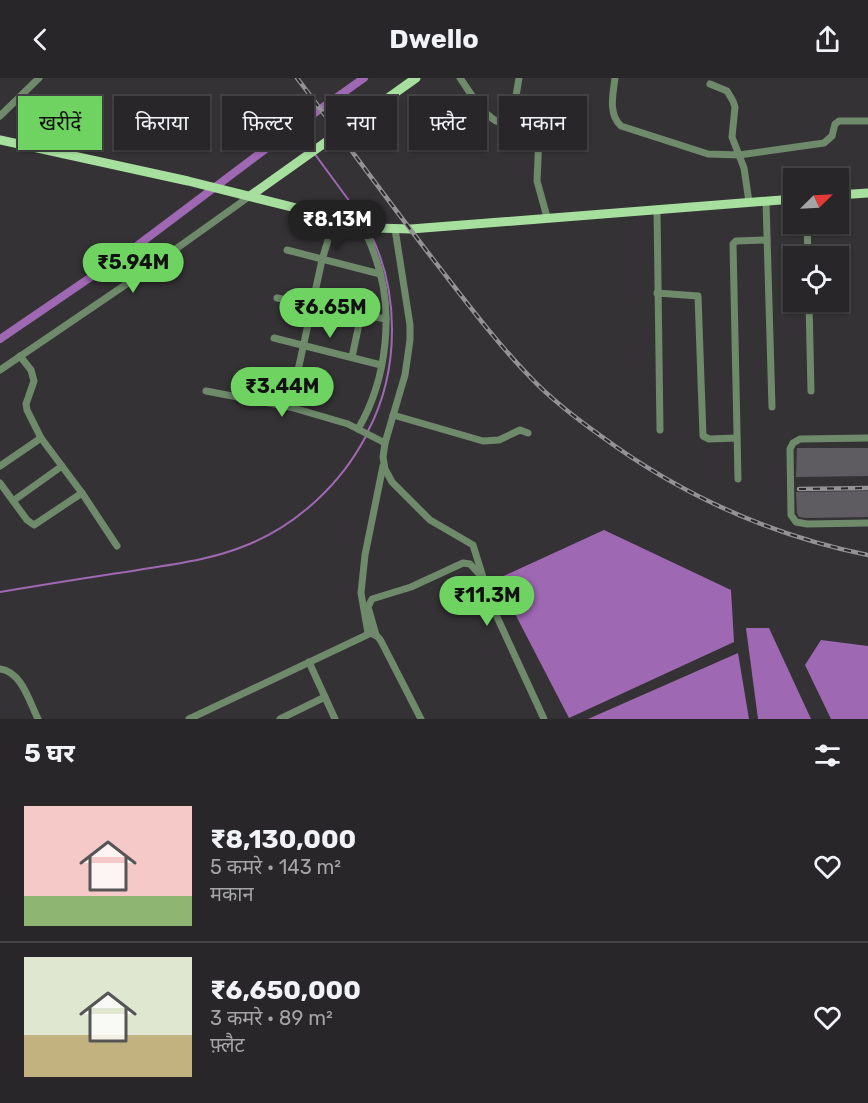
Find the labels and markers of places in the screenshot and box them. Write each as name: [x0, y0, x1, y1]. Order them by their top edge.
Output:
pin: ₹8.13M: [288, 200, 386, 251]
pin: ₹5.94M: [84, 243, 182, 294]
pin: ₹6.65M: [281, 288, 379, 339]
pin: ₹3.44M: [233, 367, 331, 418]
pin: ₹11.3M: [438, 576, 536, 627]

